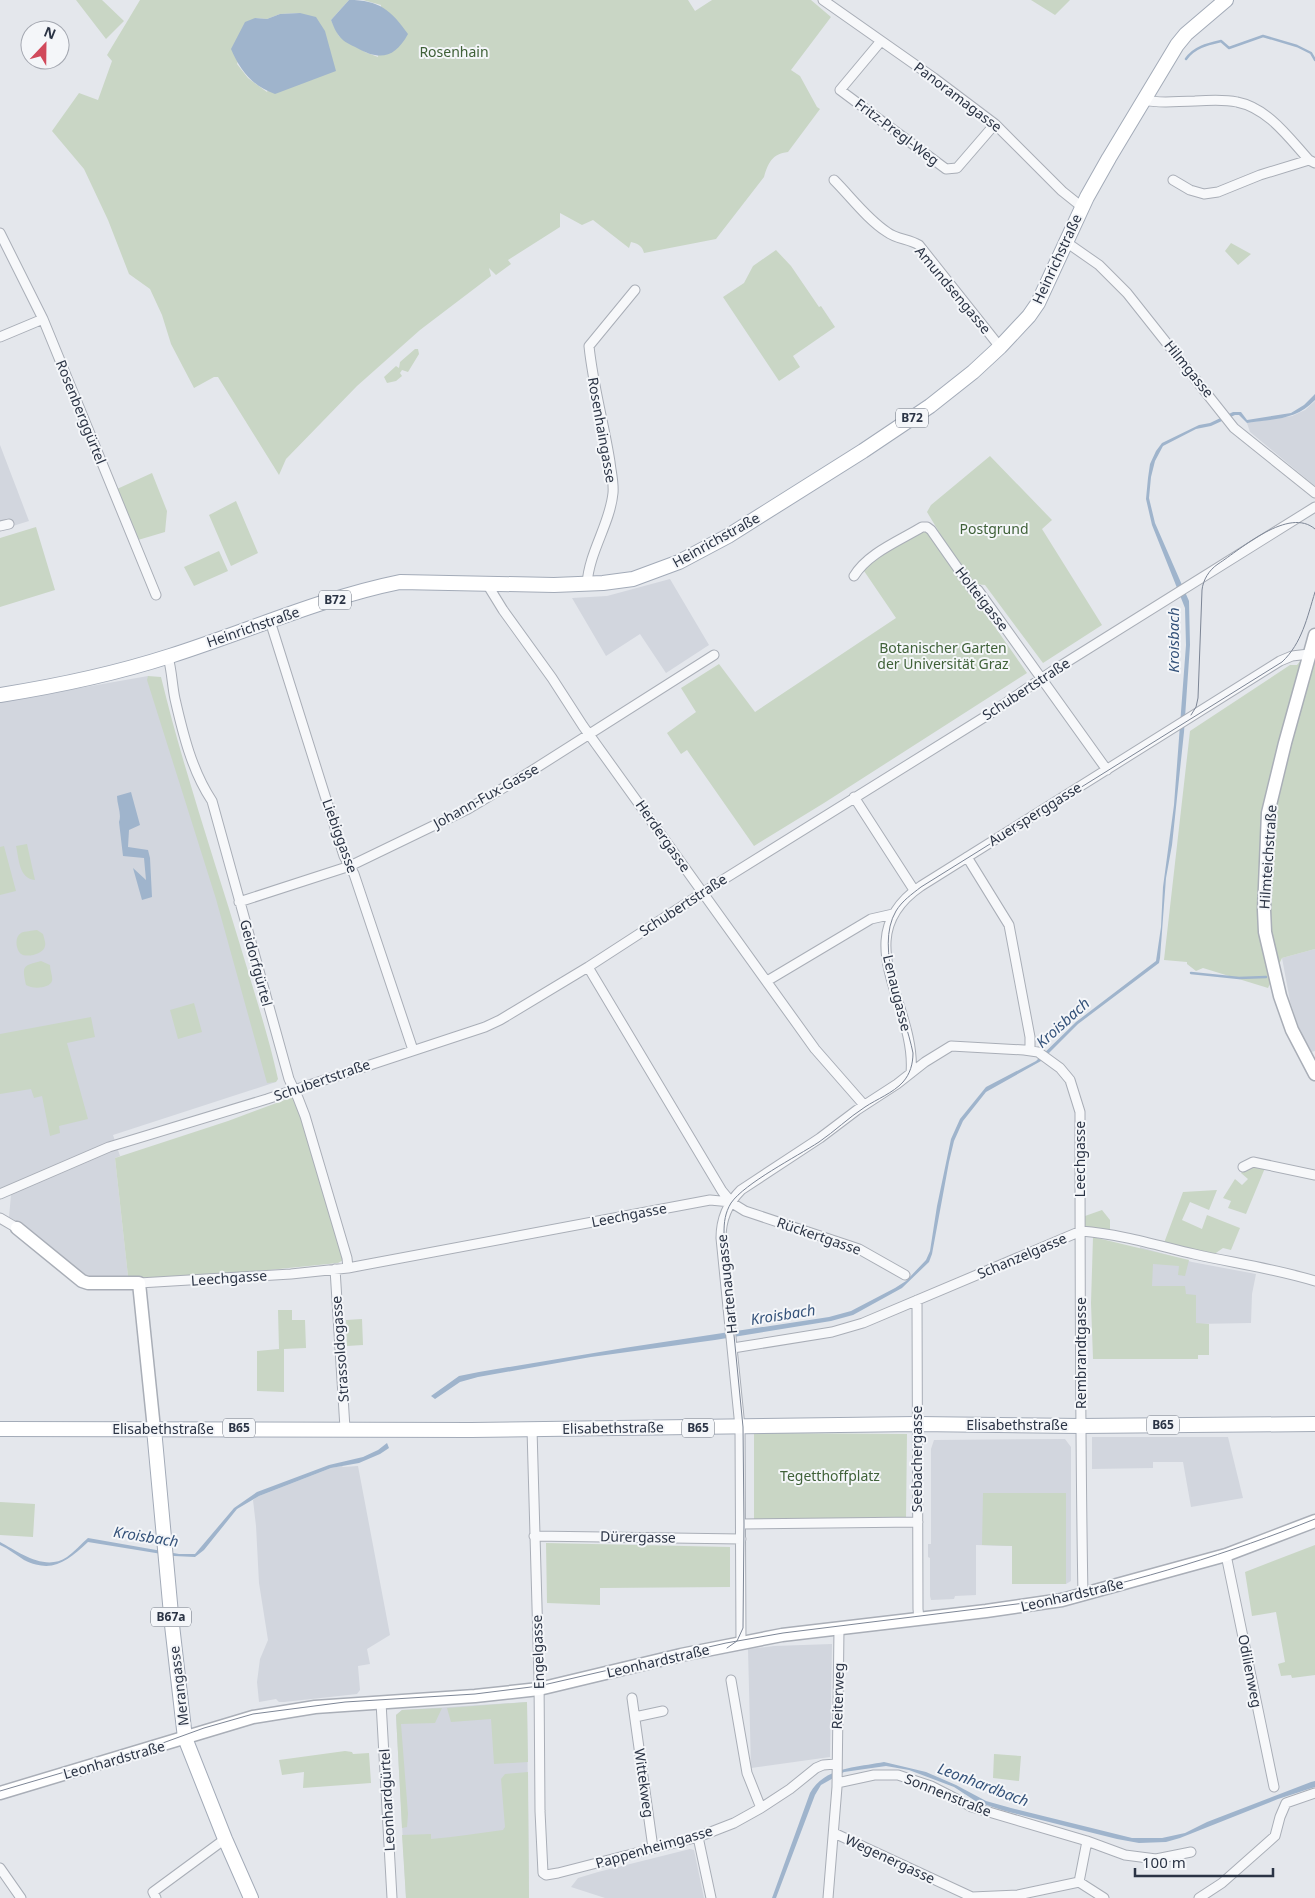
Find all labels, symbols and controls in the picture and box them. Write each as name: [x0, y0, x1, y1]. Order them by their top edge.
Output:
north arrow: [20, 20, 70, 70]
text: N: [41, 22, 59, 43]
park label: Rosenhain: [419, 42, 489, 61]
street label: Panoramagasse: [910, 57, 1006, 136]
street label: Fritz-Pregl-Weg: [851, 94, 943, 169]
street label: Heinrichstraße: [1027, 211, 1086, 307]
street label: Amundsengasse: [911, 242, 996, 338]
street label: Hilmgasse: [1160, 336, 1218, 401]
street label: Rosenberggürtel: [52, 357, 111, 467]
street label: Rosenhaingasse: [584, 376, 621, 484]
road number: B72: [896, 408, 928, 428]
street label: Heinrichstraße: [669, 508, 763, 571]
park label: Postgrund: [959, 519, 1029, 538]
street label: Holteigasse: [951, 563, 1014, 635]
road number: B72: [319, 590, 351, 610]
street label: Heinrichstraße: [204, 602, 302, 651]
water label: Kroisbach: [1163, 607, 1183, 673]
park label: Botanischer Garten der Universität Graz: [877, 638, 1009, 673]
street label: Schubertstraße: [978, 653, 1073, 724]
street label: Johann-Fux-Gasse: [428, 759, 542, 833]
street label: Auersperggasse: [985, 777, 1085, 850]
street label: Liebiggasse: [318, 796, 363, 876]
street label: Herdergasse: [632, 796, 695, 876]
street label: Hilmteichstraße: [1254, 804, 1281, 910]
street label: Schubertstraße: [635, 869, 730, 940]
street label: Geidorfgürtel: [236, 917, 277, 1008]
street label: Lenaugasse: [879, 953, 916, 1033]
water label: Kroisbach: [1031, 993, 1093, 1052]
street label: Schubertstraße: [271, 1054, 373, 1105]
street label: Leechgasse: [1070, 1121, 1089, 1197]
street label: Leechgasse: [590, 1198, 668, 1231]
street label: Rückertgasse: [774, 1212, 864, 1259]
street label: Schanzelgasse: [974, 1228, 1070, 1283]
street label: Hartenaugasse: [712, 1233, 741, 1335]
street label: Leechgasse: [190, 1265, 268, 1290]
street label: Strassoldogasse: [326, 1295, 353, 1403]
street label: Rembrandtgasse: [1071, 1297, 1090, 1409]
water label: Kroisbach: [749, 1299, 817, 1329]
street label: Seebachergasse: [907, 1406, 926, 1512]
street label: Elisabethstraße: [966, 1415, 1068, 1434]
road number: B65: [1147, 1416, 1179, 1434]
street label: Elisabethstraße: [562, 1417, 664, 1438]
street label: Elisabethstraße: [112, 1419, 214, 1438]
road number: B65: [223, 1419, 255, 1438]
road number: B65: [682, 1419, 714, 1438]
park label: Tegetthoffplatz: [780, 1466, 880, 1485]
water label: Kroisbach: [112, 1521, 180, 1551]
street label: Dürergasse: [600, 1526, 676, 1547]
street label: Leonhardstraße: [1019, 1573, 1125, 1616]
road number: B67a: [151, 1608, 191, 1626]
street label: Engelgasse: [527, 1614, 548, 1689]
street label: Odilienweg: [1234, 1633, 1267, 1709]
street label: Leonhardstraße: [605, 1639, 711, 1682]
street label: Merangasse: [164, 1645, 193, 1727]
street label: Reiterweg: [827, 1662, 848, 1730]
street label: Leonhardstraße: [61, 1736, 167, 1783]
street label: Wittekweg: [630, 1747, 659, 1819]
street label: Leonhardgürtel: [374, 1748, 399, 1852]
water label: Leonhardbach: [935, 1758, 1032, 1811]
street label: Sonnenstraße: [902, 1769, 994, 1821]
street label: Pappenheimgasse: [593, 1821, 715, 1872]
street label: Wegenergasse: [842, 1829, 938, 1888]
scale bar: [1135, 1846, 1272, 1878]
text: 100 m: [1142, 1852, 1186, 1872]

